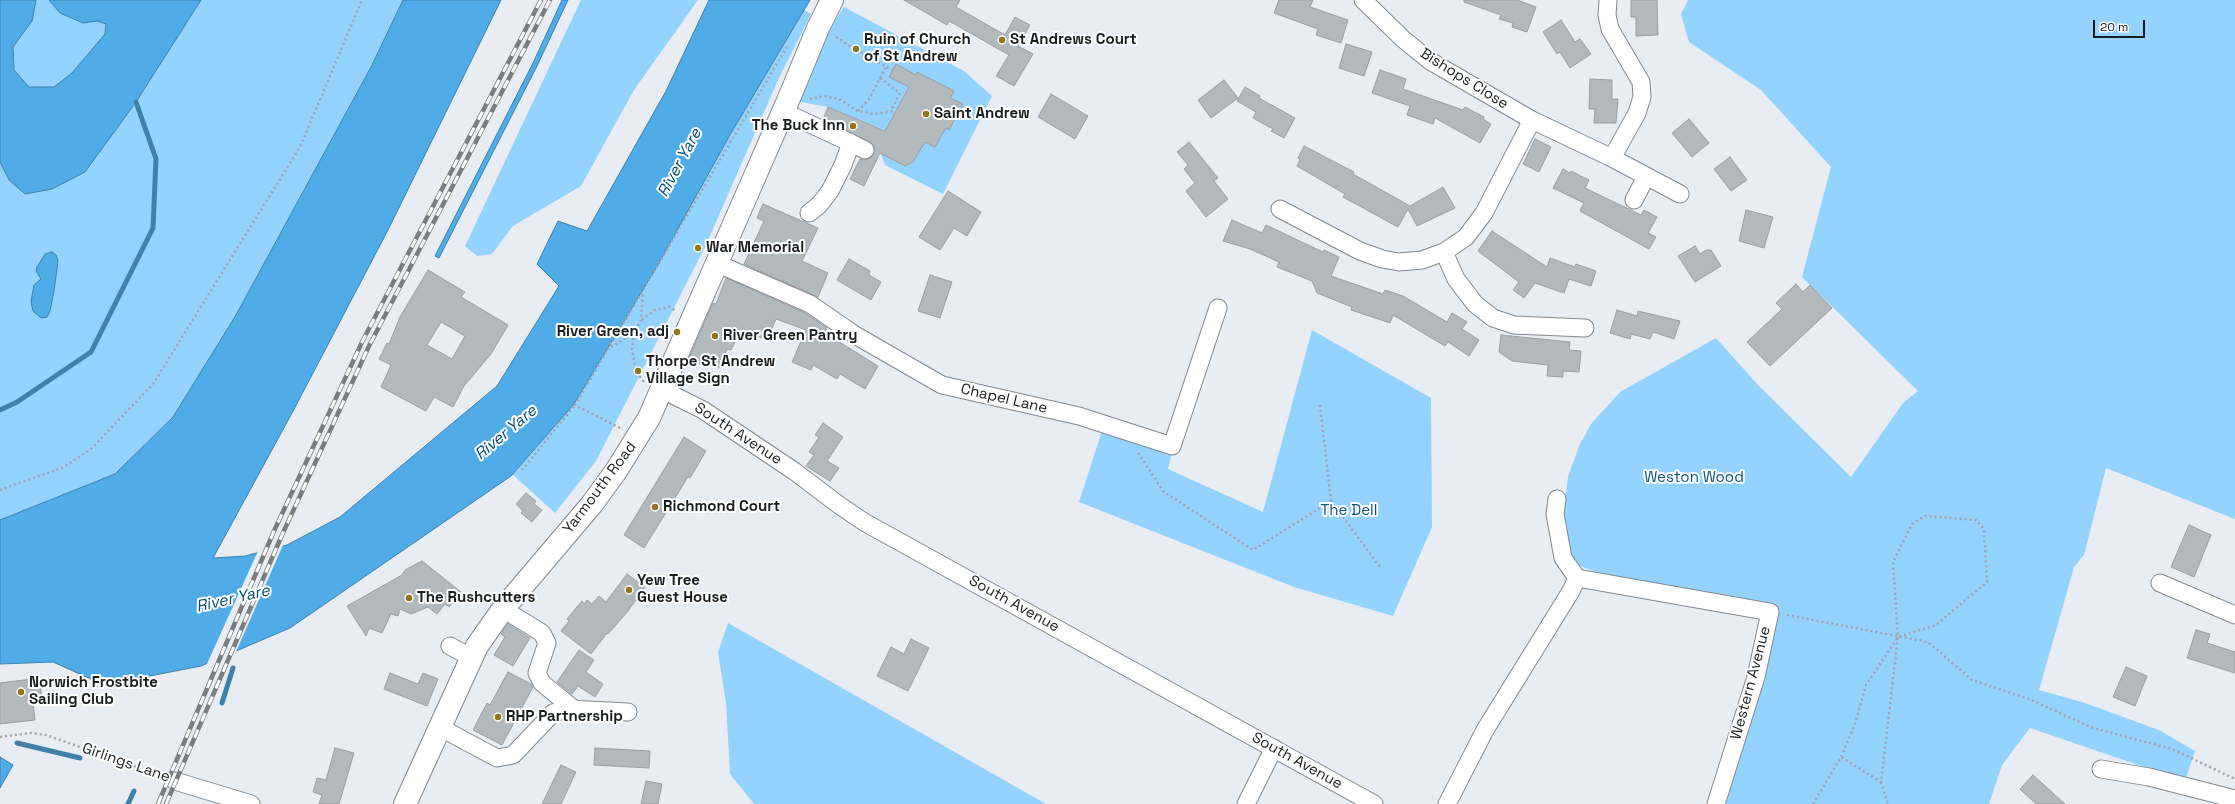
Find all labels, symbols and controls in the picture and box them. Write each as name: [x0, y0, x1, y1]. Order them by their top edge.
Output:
scale bar: [2095, 12, 2147, 38]
text: 20 m: [2100, 19, 2128, 35]
place label: Ruin of Church of St Andrew: [864, 31, 971, 66]
place label: St Andrews Court: [1010, 31, 1137, 49]
marker: St Andrews Court: [997, 35, 1007, 45]
marker: Ruin of Church of St Andrew: [851, 44, 861, 54]
street label: Bishops Close: [1417, 45, 1511, 113]
place label: Saint Andrew: [934, 105, 1030, 123]
marker: Saint Andrew: [921, 109, 931, 119]
place label: The Buck Inn: [752, 117, 845, 135]
marker: The Buck Inn: [848, 121, 858, 131]
water label: River Yare: [654, 125, 706, 201]
place label: War Memorial: [706, 239, 804, 257]
marker: War Memorial: [693, 243, 703, 253]
place label: River Green, adj: [557, 323, 669, 341]
marker: River Green, adj: [672, 327, 682, 337]
place label: River Green Pantry: [723, 327, 857, 345]
marker: River Green Pantry: [710, 331, 720, 341]
place label: Thorpe St Andrew Village Sign: [646, 353, 775, 388]
marker: Thorpe St Andrew Village Sign: [633, 366, 643, 376]
street label: Chapel Lane: [959, 380, 1049, 418]
street label: South Avenue: [691, 399, 785, 469]
water label: River Yare: [471, 402, 541, 464]
street label: Yarmouth Road: [560, 439, 640, 537]
park label: Weston Wood: [1644, 469, 1744, 487]
place label: Richmond Court: [663, 498, 780, 516]
marker: Richmond Court: [650, 502, 660, 512]
park label: The Dell: [1321, 502, 1377, 520]
place label: Yew Tree Guest House: [637, 572, 728, 607]
street label: South Avenue: [966, 572, 1062, 636]
water label: River Yare: [194, 581, 272, 617]
marker: Yew Tree Guest House: [624, 585, 634, 595]
place label: The Rushcutters: [417, 589, 535, 607]
marker: The Rushcutters: [404, 593, 414, 603]
street label: Western Avenue: [1727, 624, 1775, 742]
place label: Norwich Frostbite Sailing Club: [29, 674, 158, 709]
marker: Norwich Frostbite Sailing Club: [16, 687, 26, 697]
place label: RHP Partnership: [506, 708, 623, 726]
marker: RHP Partnership: [493, 712, 503, 722]
street label: South Avenue: [1249, 729, 1345, 793]
street label: Girlings Lane: [80, 740, 172, 786]

